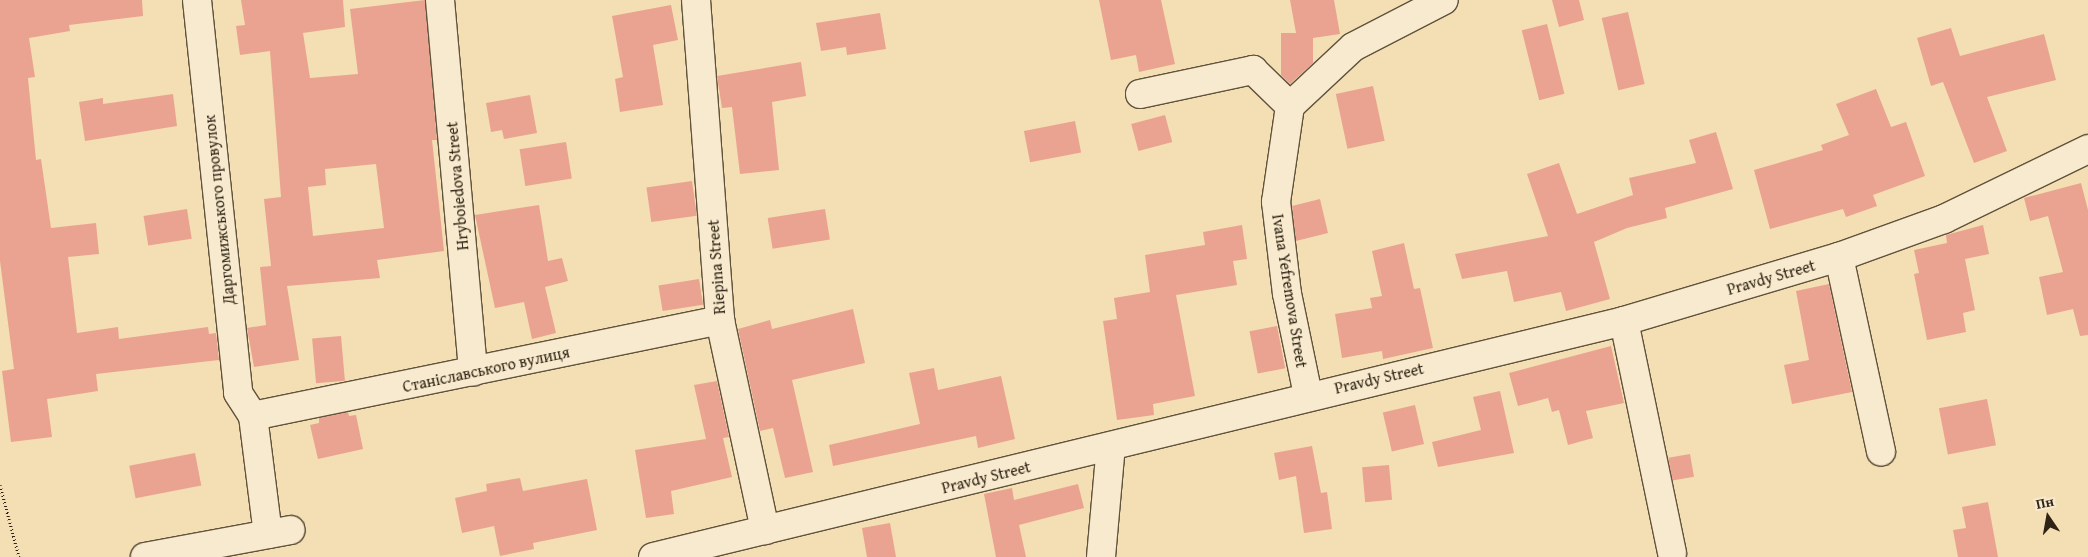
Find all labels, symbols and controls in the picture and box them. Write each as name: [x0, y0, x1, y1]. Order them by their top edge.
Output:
street label: Даргомижського провулок: [199, 114, 239, 306]
street label: Hryboiedova Street: [442, 121, 472, 251]
street label: Ivana Yefremova Street: [1268, 213, 1312, 369]
street label: Riepina Street: [703, 219, 729, 315]
street label: Pravdy Street: [1725, 255, 1817, 299]
street label: Станіславського вулиця: [401, 342, 571, 396]
street label: Pravdy Street: [1333, 358, 1425, 398]
street label: Pravdy Street: [940, 457, 1032, 497]
text: Пн: [2034, 491, 2056, 514]
north arrow: [2023, 492, 2073, 542]

